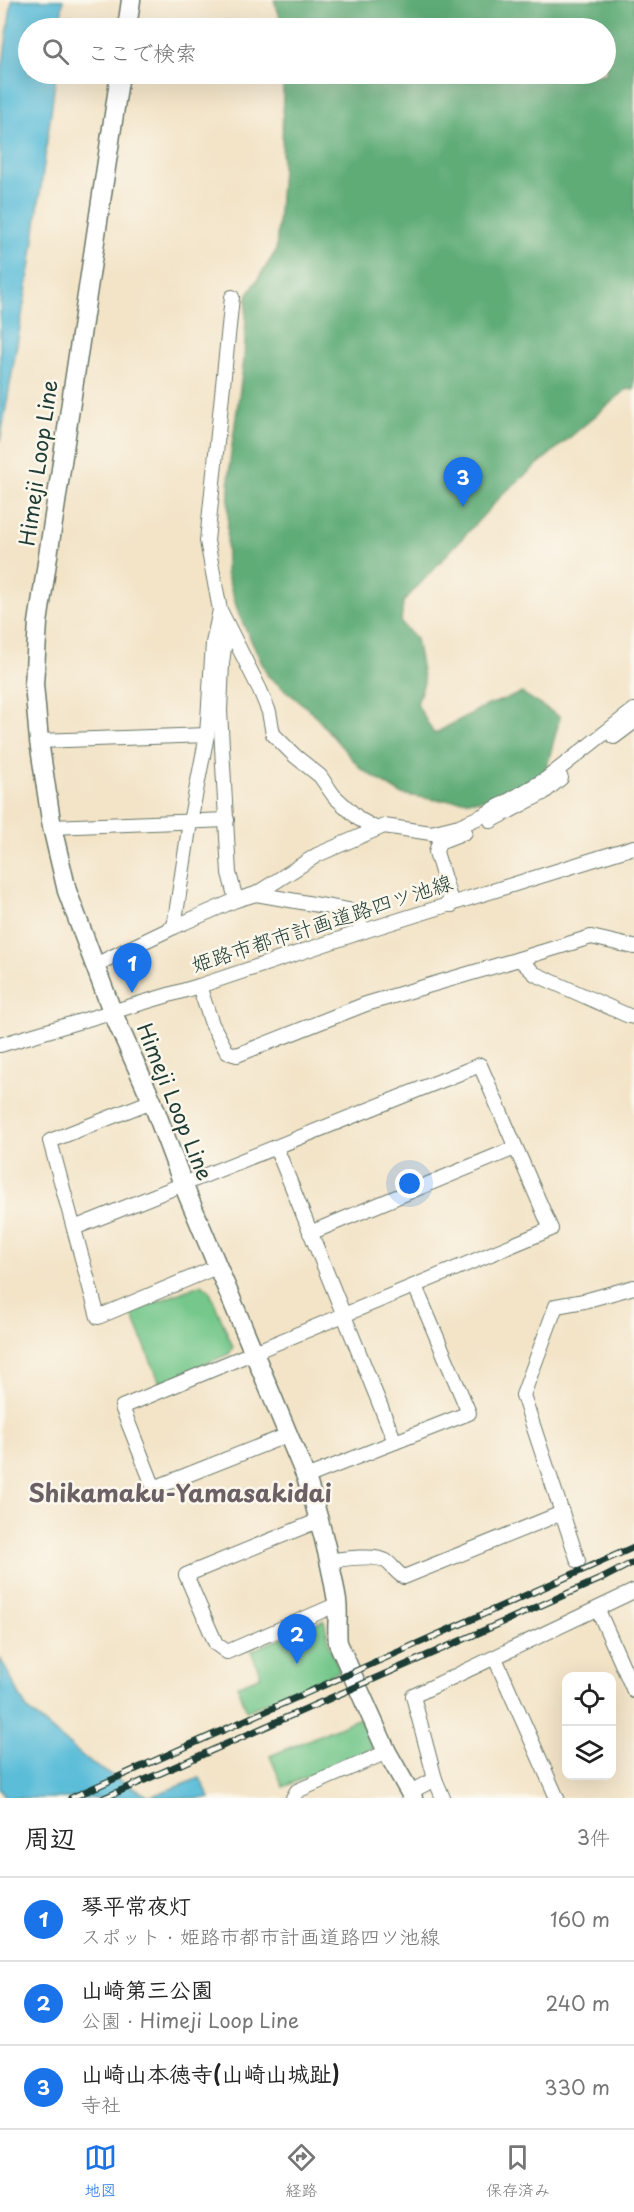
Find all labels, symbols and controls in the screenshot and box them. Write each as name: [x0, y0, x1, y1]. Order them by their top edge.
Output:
search box: [18, 18, 616, 84]
icon: search: [39, 35, 72, 68]
text: ここで検索: [87, 35, 197, 68]
street label: Himeji Loop Line: [10, 378, 65, 548]
pin: 3: [444, 458, 482, 507]
street label: 姫路市都市計画道路四ツ池線: [187, 865, 456, 979]
pin: 1: [112, 944, 152, 993]
street label: Himeji Loop Line: [130, 1018, 222, 1185]
your location: [395, 1169, 424, 1198]
district label: Shikamaku-Yamasakidai: [28, 1474, 332, 1510]
pin: 2: [278, 1614, 316, 1664]
map controls: [562, 1672, 616, 1780]
button: locate: [562, 1672, 616, 1726]
button: layers: [562, 1726, 616, 1780]
text: 周辺: [24, 1818, 76, 1857]
text: 3件: [577, 1822, 610, 1852]
text: 琴平常夜灯: [81, 1888, 191, 1921]
text: 1: [39, 1904, 48, 1934]
text: 160 m: [550, 1904, 610, 1934]
text: スポット · 姫路市都市計画道路四ツ池線: [81, 1921, 440, 1951]
text: 山崎第三公園: [81, 1972, 213, 2005]
text: 2: [36, 1988, 51, 2018]
text: 240 m: [545, 1988, 610, 2018]
text: 公園 · Himeji Loop Line: [81, 2005, 299, 2035]
text: 山崎山本徳寺(山崎山城趾): [81, 2056, 340, 2089]
text: 3: [37, 2072, 50, 2102]
text: 330 m: [544, 2072, 610, 2102]
text: 寺社: [81, 2089, 121, 2119]
tab: 地図: [84, 2141, 117, 2201]
tab: 経路: [285, 2141, 318, 2201]
tab: 保存済み: [486, 2141, 550, 2201]

